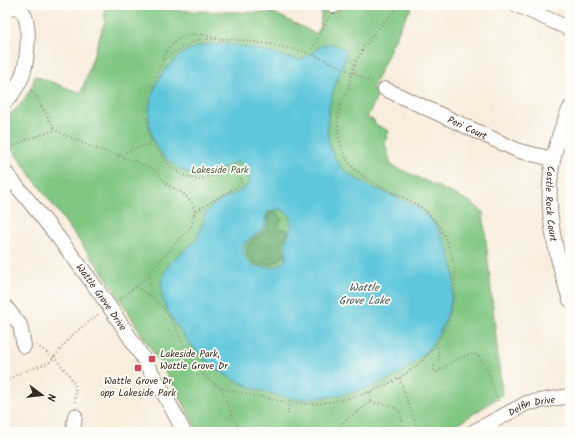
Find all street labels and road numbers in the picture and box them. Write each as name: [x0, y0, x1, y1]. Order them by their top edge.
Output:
street label: Peri Court: [445, 112, 490, 144]
street label: Castle Rock Court: [541, 165, 561, 243]
street label: Wattle Grove Drive: [72, 260, 131, 334]
street label: Delfin Drive: [505, 391, 557, 421]

